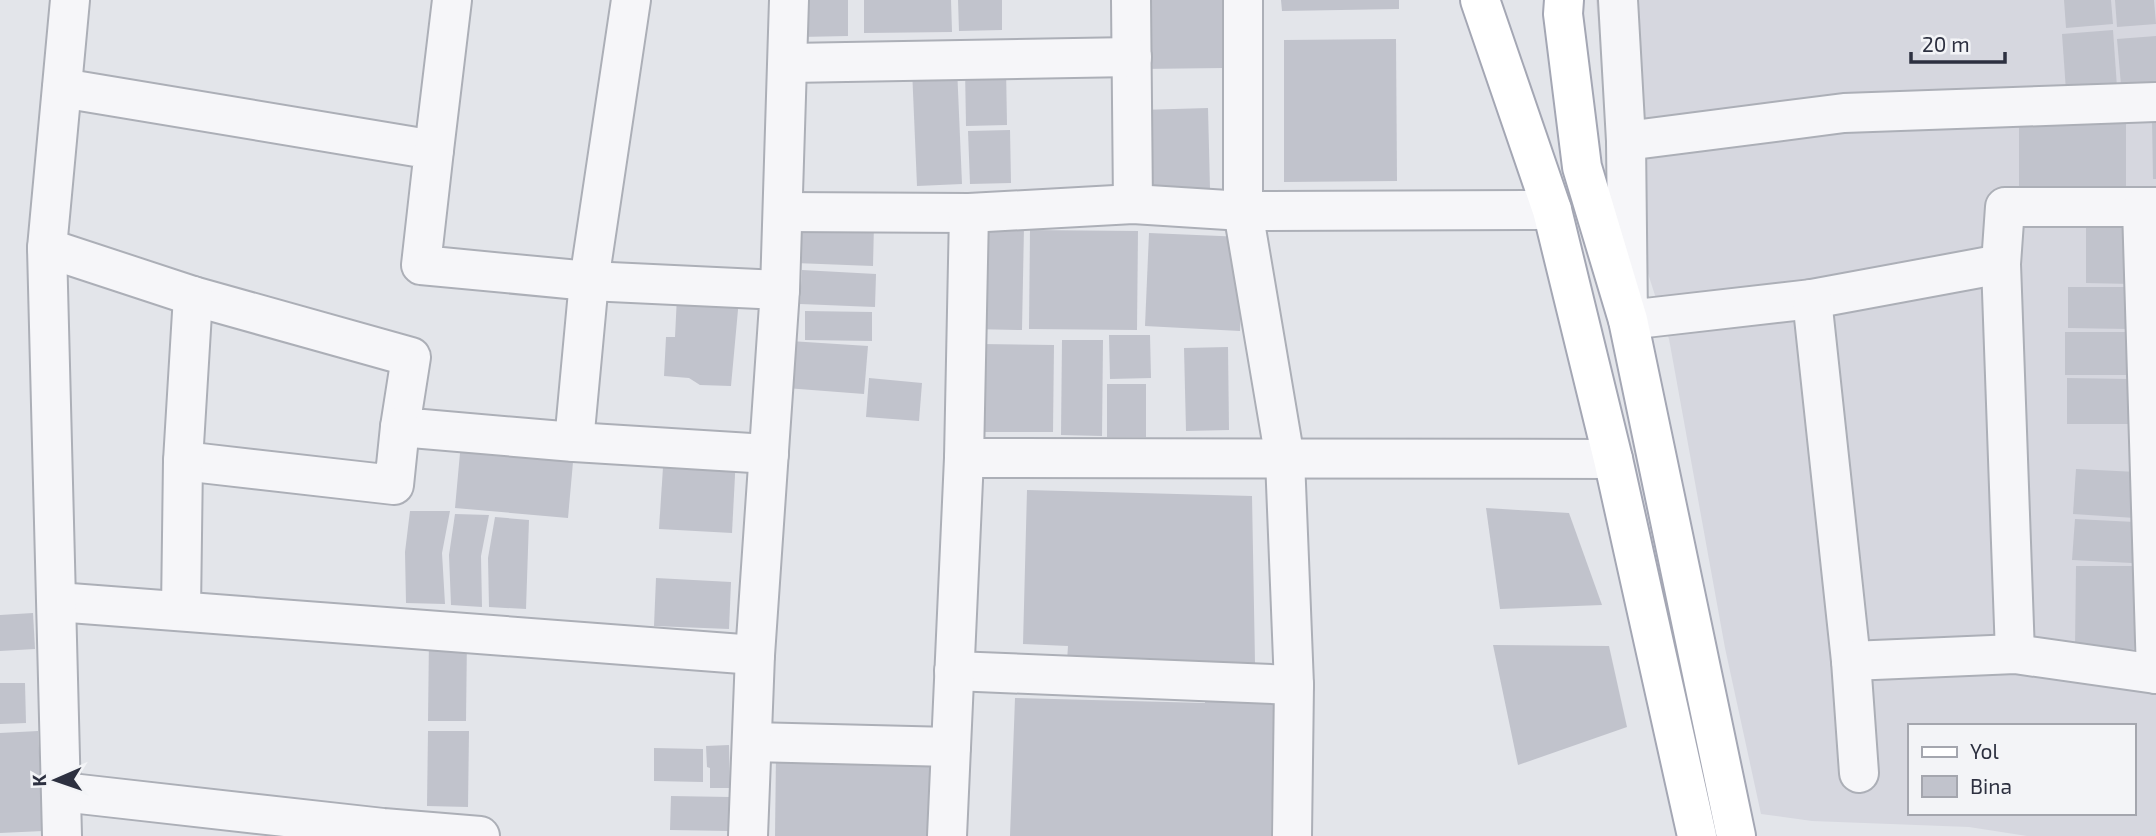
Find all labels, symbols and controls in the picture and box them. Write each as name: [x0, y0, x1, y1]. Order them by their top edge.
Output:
scale bar: [1911, 21, 2006, 65]
text: 20 m: [1922, 31, 1970, 56]
legend: [1908, 724, 2135, 815]
text: Yol: [1970, 738, 1999, 763]
north arrow: [21, 745, 91, 815]
text: Bina: [1970, 773, 2012, 798]
text: K: [27, 774, 50, 787]

